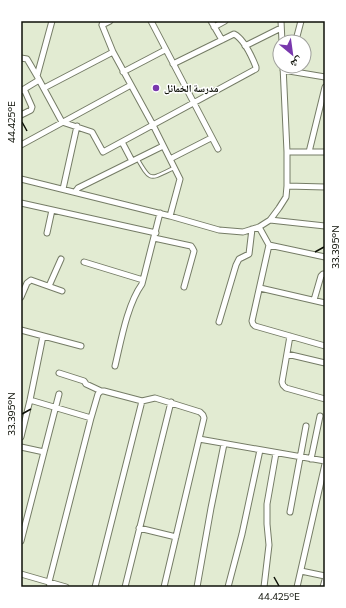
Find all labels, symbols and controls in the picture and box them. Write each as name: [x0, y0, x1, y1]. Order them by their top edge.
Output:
north arrow: [272, 34, 312, 74]
text: ش: [288, 53, 305, 72]
place label: مدرسة الخمائل: [164, 82, 219, 95]
marker: مدرسة الخمائل: [151, 83, 161, 93]
text: 44.425°E: [5, 101, 17, 143]
text: 33.395°N: [329, 225, 341, 269]
text: 33.395°N: [5, 392, 17, 436]
text: 44.425°E: [258, 590, 300, 602]

